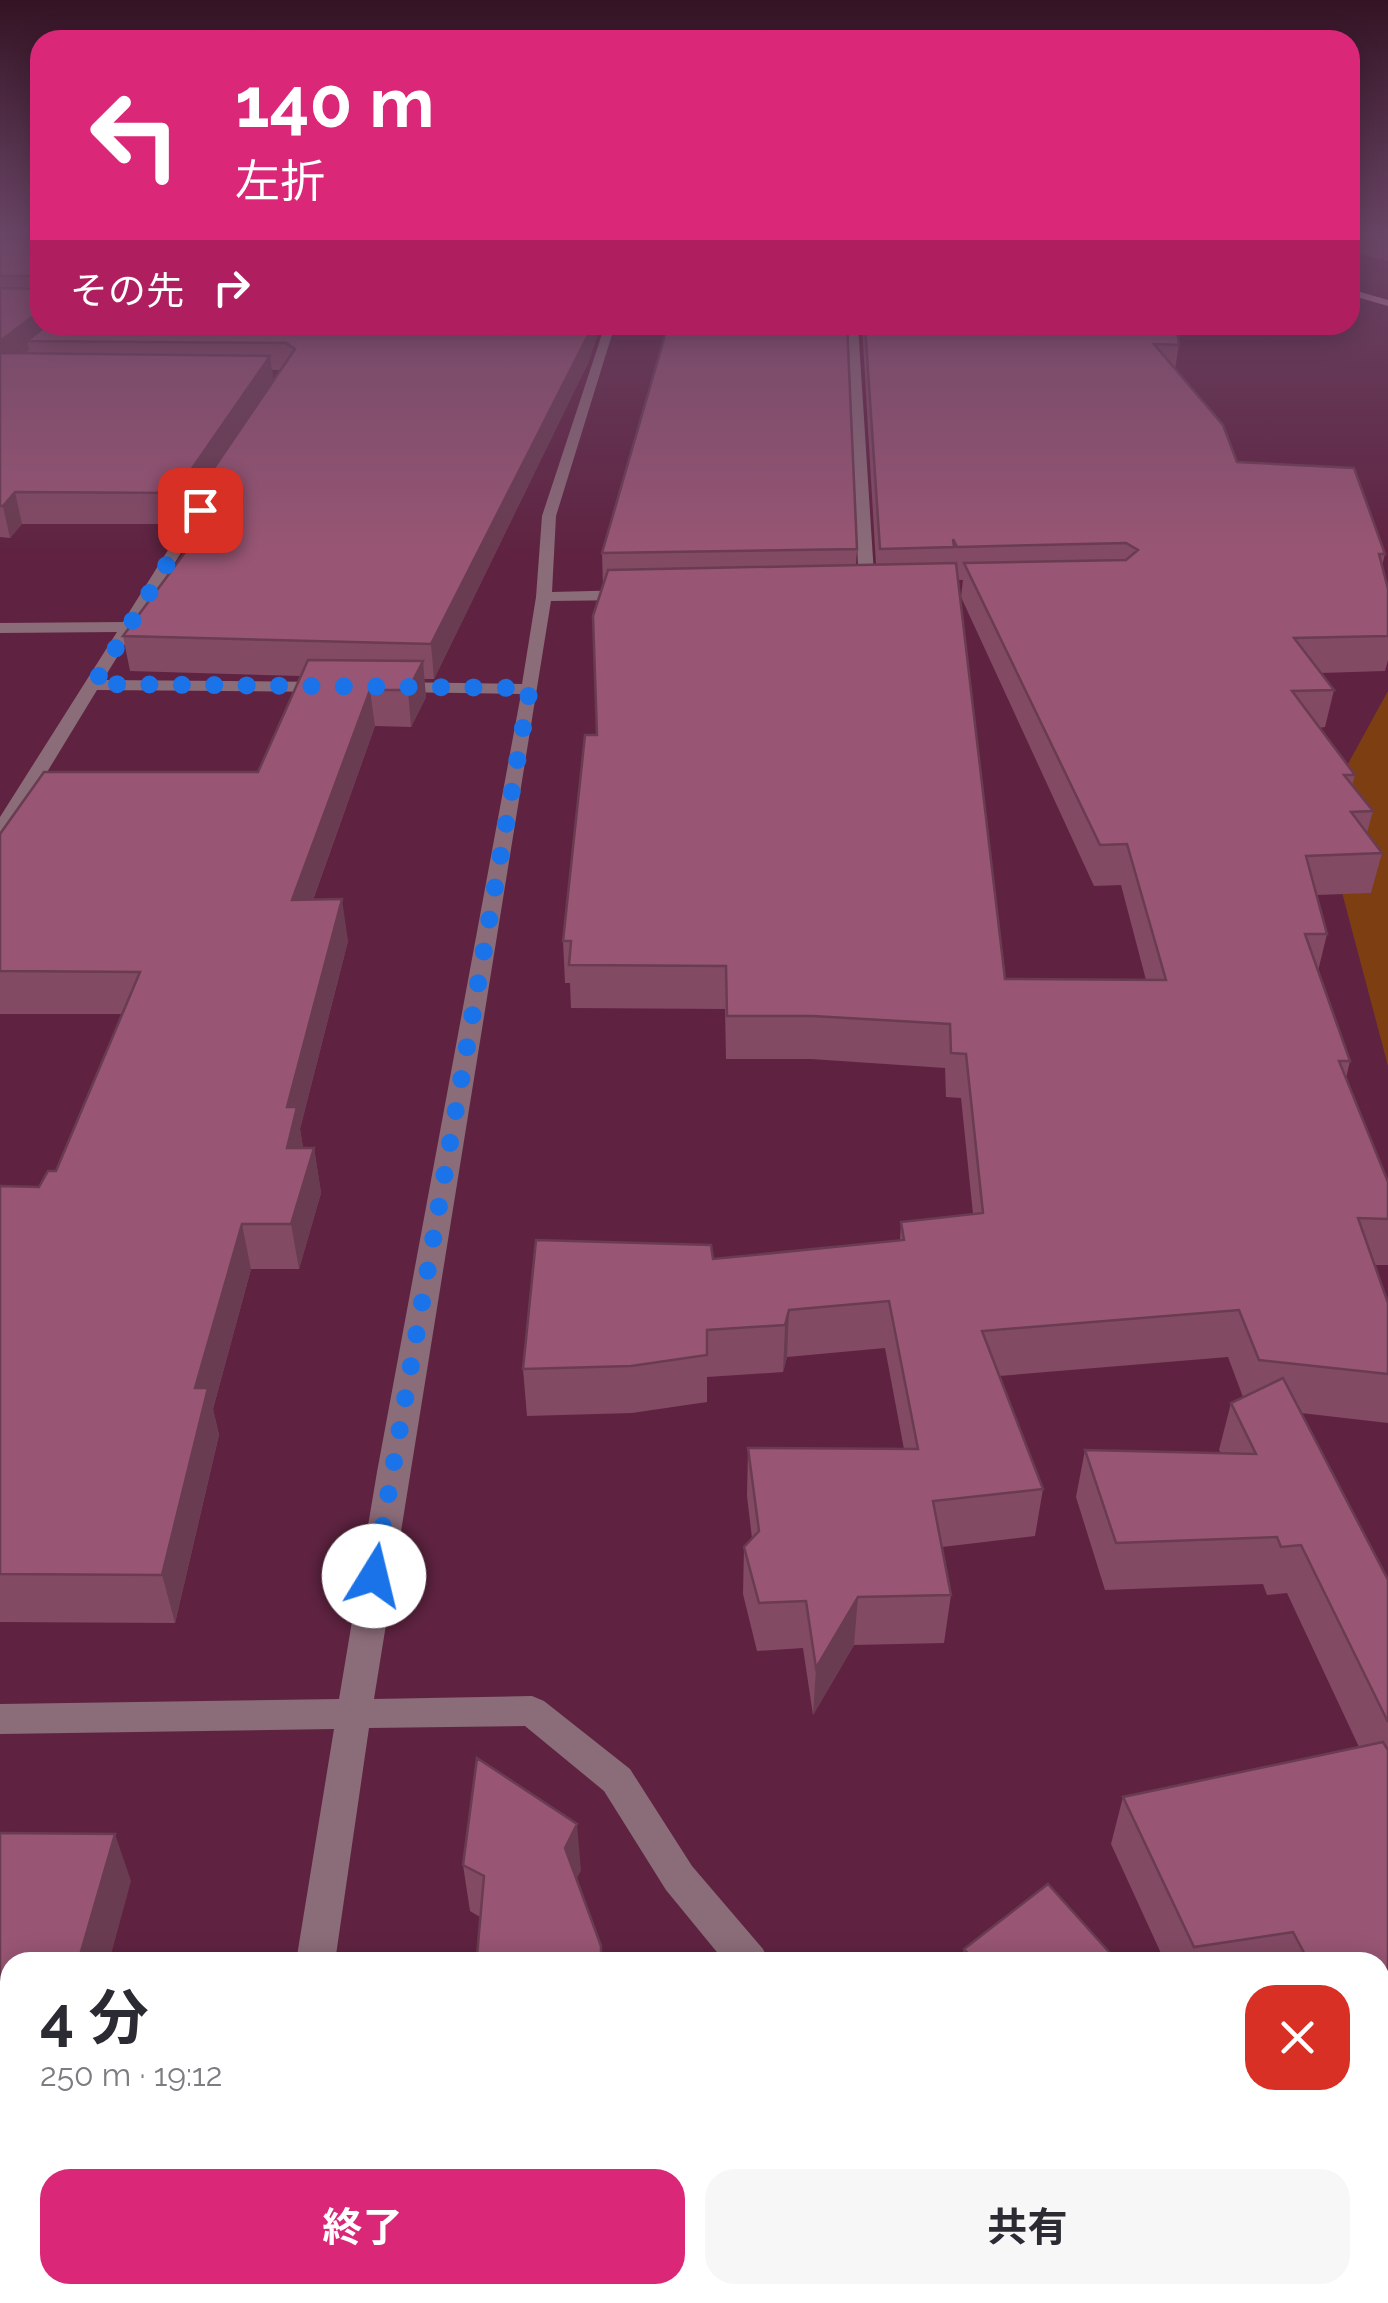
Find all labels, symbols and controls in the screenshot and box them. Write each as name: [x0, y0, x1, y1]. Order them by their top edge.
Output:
text: 140 m: [235, 61, 435, 143]
icon: left: [70, 70, 200, 200]
text: 左折: [235, 155, 325, 208]
icon: right: [204, 260, 259, 315]
text: その先: [70, 268, 184, 313]
pin: [158, 468, 243, 553]
icon: arrive: [173, 483, 228, 538]
position arrow: [322, 1524, 426, 1628]
text: 4 分: [40, 1983, 149, 2053]
button: close: [1245, 1985, 1350, 2090]
text: 250 m · 19:12: [40, 2056, 222, 2093]
button: 終了: [40, 2169, 685, 2284]
button: 共有: [705, 2169, 1350, 2284]

